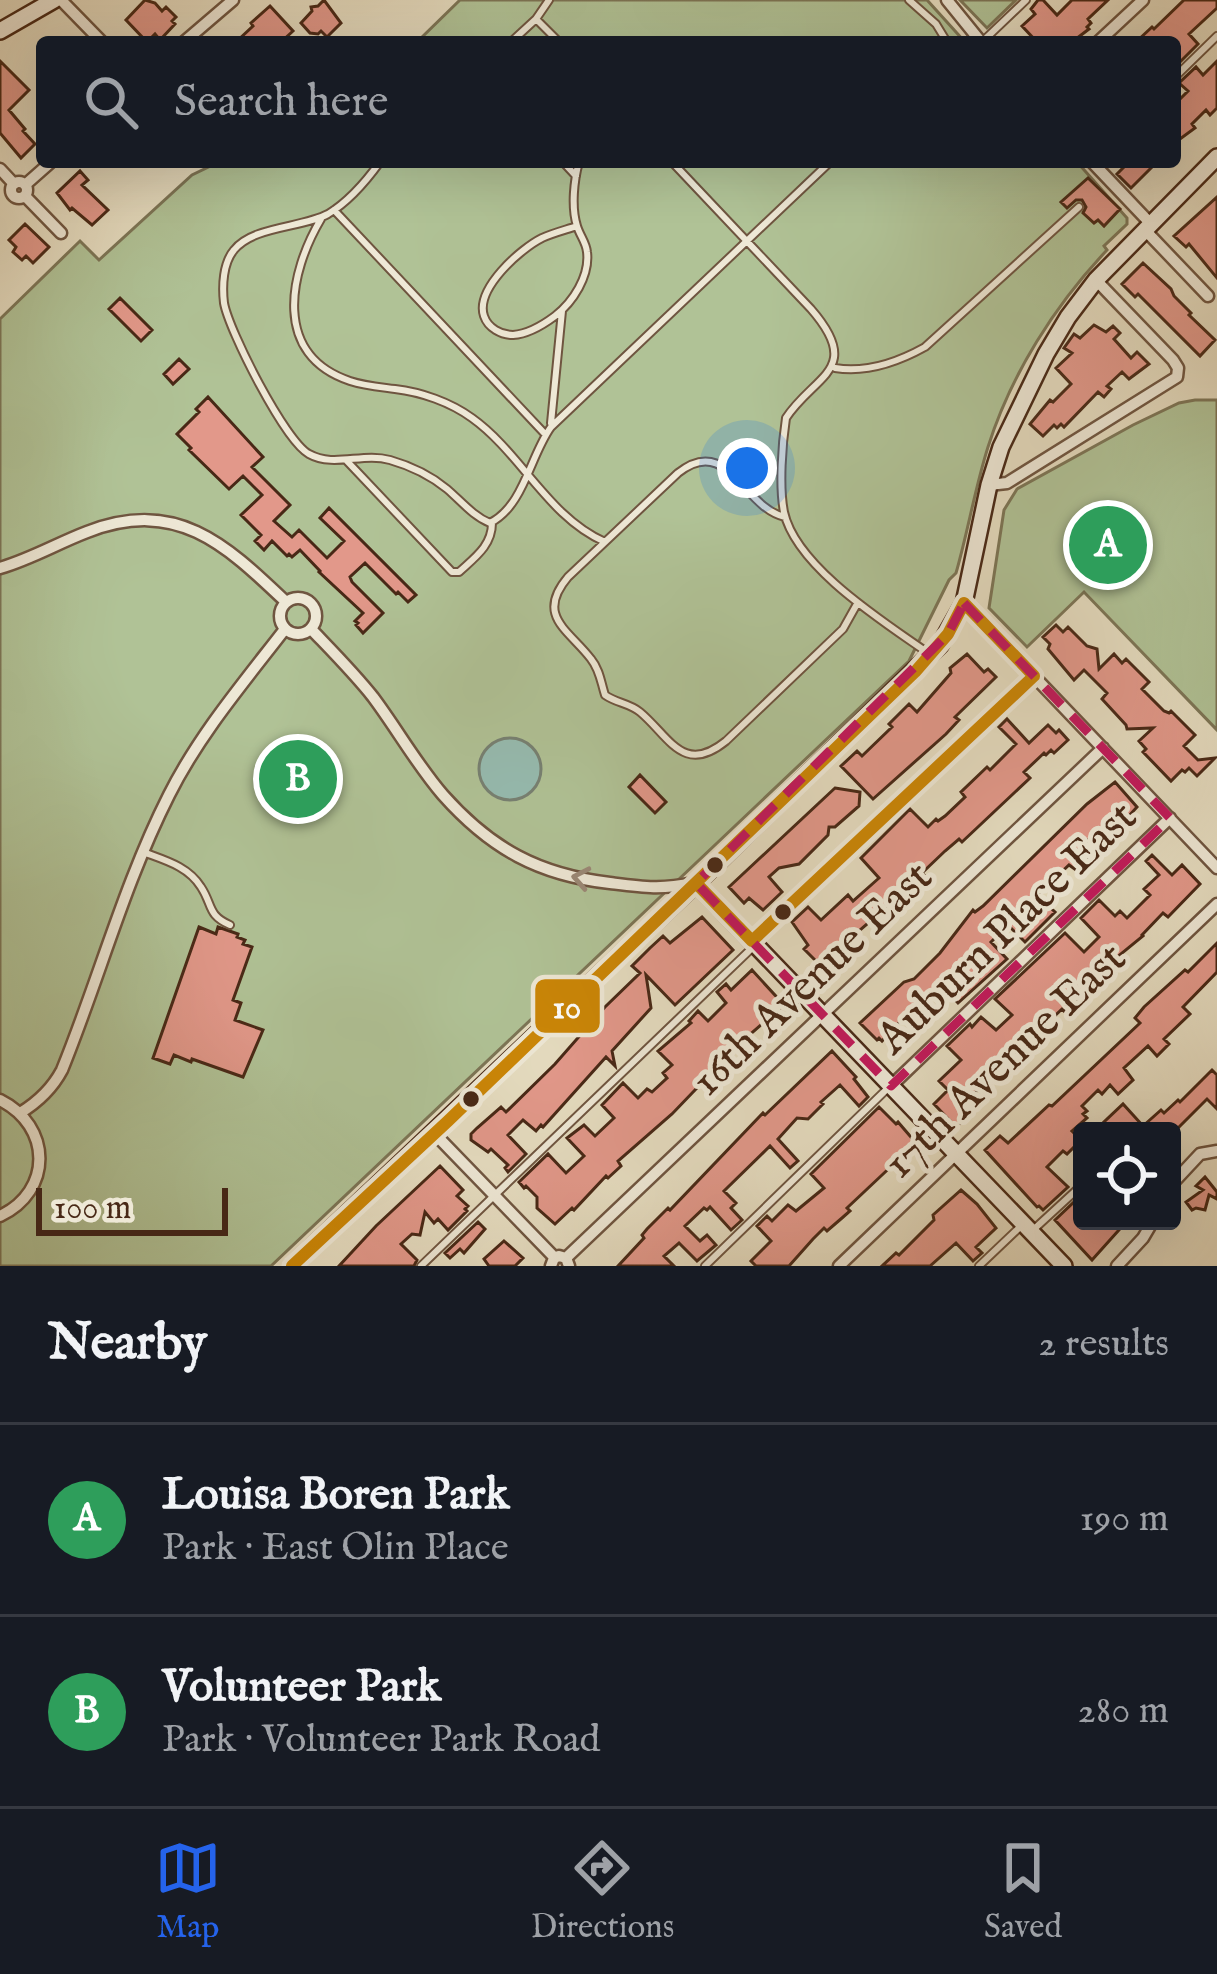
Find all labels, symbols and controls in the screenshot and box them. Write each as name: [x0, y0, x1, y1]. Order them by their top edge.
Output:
search box: [36, 36, 1181, 168]
icon: search: [78, 69, 144, 135]
text: Search here: [174, 74, 388, 131]
your location: [717, 438, 777, 498]
pin: A: [1069, 500, 1147, 590]
pin: B: [259, 734, 337, 824]
street label: Auburn Place East: [864, 790, 1150, 1068]
street label: 16th Avenue East: [680, 850, 945, 1109]
unlabelled marker: [704, 854, 726, 876]
one-way arrow: [571, 867, 591, 892]
unlabelled marker: [772, 901, 794, 923]
street label: 17th Avenue East: [872, 931, 1139, 1192]
line badge: 10: [533, 977, 602, 1035]
text: 10: [553, 988, 581, 1030]
unlabelled marker: [460, 1088, 482, 1110]
map controls: [1073, 1122, 1181, 1230]
button: locate: [1073, 1122, 1181, 1230]
scale bar: [36, 1182, 228, 1235]
text: 100 m: [54, 1188, 131, 1230]
text: Nearby: [48, 1312, 207, 1377]
text: 2 results: [1038, 1320, 1169, 1369]
text: Louisa Boren Park: [162, 1467, 509, 1524]
text: A: [74, 1495, 100, 1544]
text: 190 m: [1080, 1495, 1169, 1544]
text: Park · East Olin Place: [162, 1524, 509, 1573]
text: Volunteer Park: [162, 1659, 441, 1716]
text: B: [74, 1687, 100, 1736]
text: 280 m: [1078, 1687, 1169, 1736]
text: Park · Volunteer Park Road: [162, 1716, 600, 1765]
tab: Map: [155, 1835, 221, 1949]
tab: Directions: [531, 1835, 674, 1949]
tab: Saved: [984, 1835, 1062, 1949]

